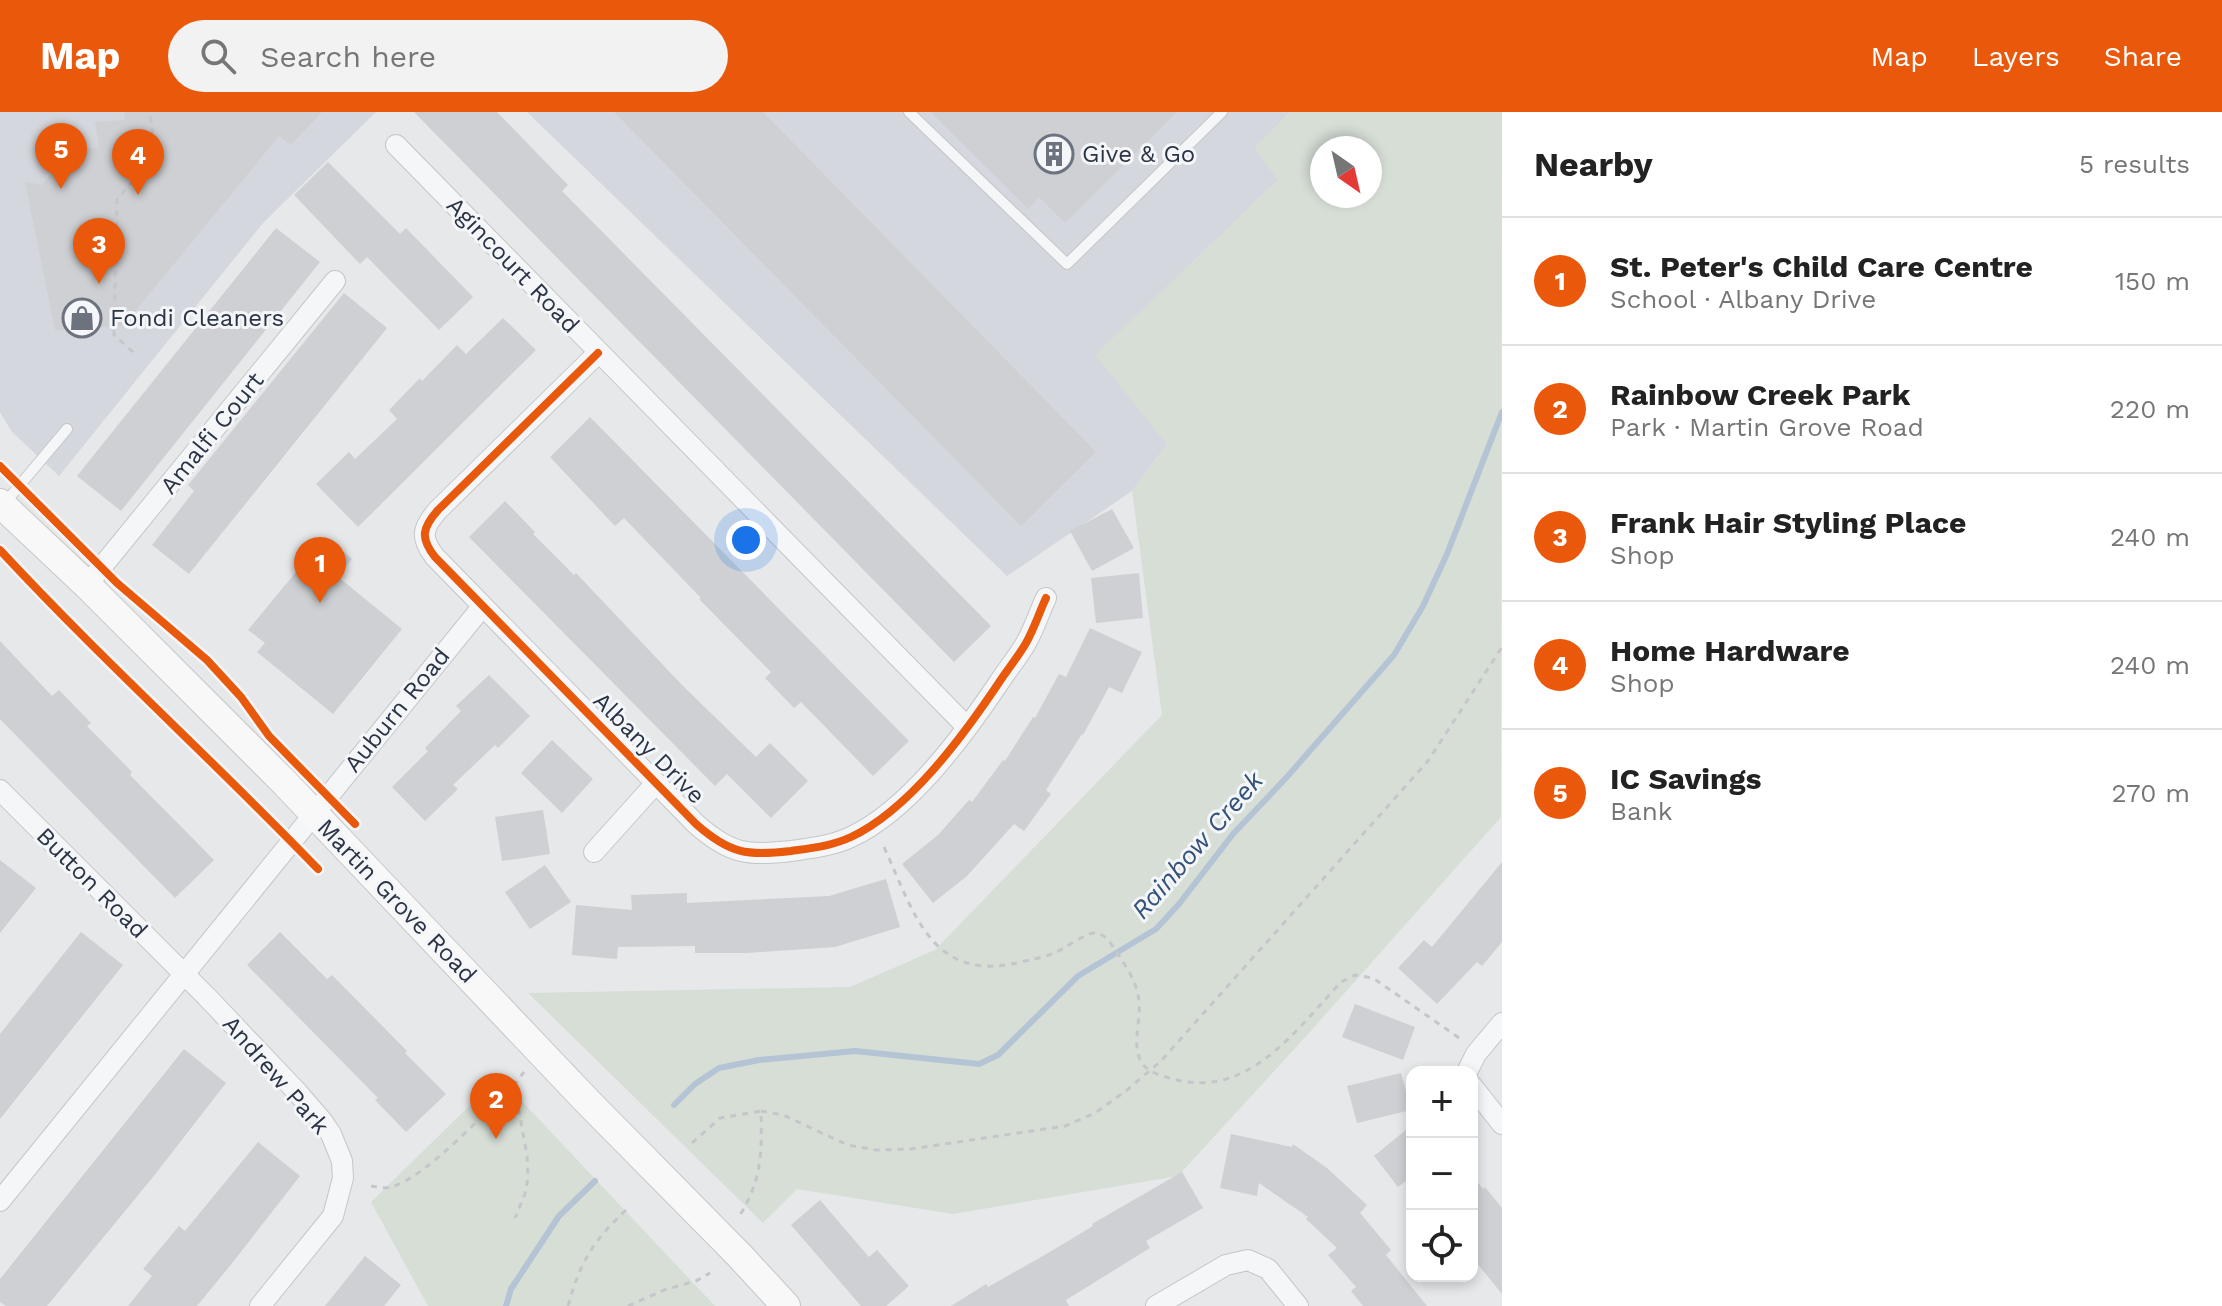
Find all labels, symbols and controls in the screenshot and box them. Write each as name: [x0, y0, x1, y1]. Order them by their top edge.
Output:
search box: [168, 20, 728, 92]
text: Map: [40, 34, 120, 78]
icon: search: [196, 34, 240, 78]
text: Search here: [260, 39, 436, 74]
text: Map: [1871, 40, 1928, 73]
text: Layers: [1972, 40, 2060, 73]
text: Share: [2104, 40, 2182, 73]
pin: 5: [35, 123, 87, 189]
pin: 4: [112, 129, 164, 195]
building icon: Give & Go: [1033, 133, 1075, 175]
north arrow: [1310, 136, 1382, 208]
place label: Give & Go: [1082, 140, 1195, 168]
text: Nearby: [1534, 144, 1653, 184]
text: 5 results: [2079, 149, 2190, 179]
street label: Agincourt Road: [441, 191, 585, 339]
pin: 3: [73, 218, 125, 284]
text: St. Peter's Child Care Centre: [1610, 249, 2033, 284]
text: 1: [1554, 266, 1566, 296]
text: 150 m: [2115, 266, 2190, 296]
text: School · Albany Drive: [1610, 284, 1876, 314]
shop icon: Fondi Cleaners: [61, 297, 103, 339]
place label: Fondi Cleaners: [110, 304, 284, 332]
street label: Amalfi Court: [154, 367, 270, 499]
text: Rainbow Creek Park: [1610, 377, 1910, 412]
text: 2: [1552, 394, 1568, 424]
text: 220 m: [2110, 394, 2190, 424]
text: Park · Martin Grove Road: [1610, 412, 1924, 442]
text: Frank Hair Styling Place: [1610, 505, 1966, 540]
your location: [726, 520, 766, 560]
text: 3: [1552, 522, 1568, 552]
text: 240 m: [2110, 522, 2190, 552]
pin: 1: [294, 537, 346, 603]
text: Shop: [1610, 540, 1675, 570]
text: Home Hardware: [1610, 633, 1850, 668]
street label: Auburn Road: [338, 642, 456, 778]
text: 4: [1552, 650, 1568, 680]
text: 240 m: [2110, 650, 2190, 680]
text: Shop: [1610, 668, 1675, 698]
street label: Albany Drive: [587, 686, 711, 810]
text: IC Savings: [1610, 761, 1761, 796]
water label: Rainbow Creek: [1125, 765, 1270, 925]
text: 5: [1552, 778, 1568, 808]
text: 270 m: [2111, 778, 2190, 808]
text: Bank: [1610, 796, 1673, 826]
street label: Martin Grove Road: [312, 813, 482, 989]
street label: Button Road: [31, 822, 153, 944]
street label: Andrew Park: [217, 1010, 335, 1140]
map controls: [1406, 1066, 1478, 1282]
button: +: [1406, 1066, 1478, 1138]
pin: 2: [470, 1073, 522, 1139]
button: −: [1406, 1138, 1478, 1210]
button: locate: [1406, 1210, 1478, 1282]

